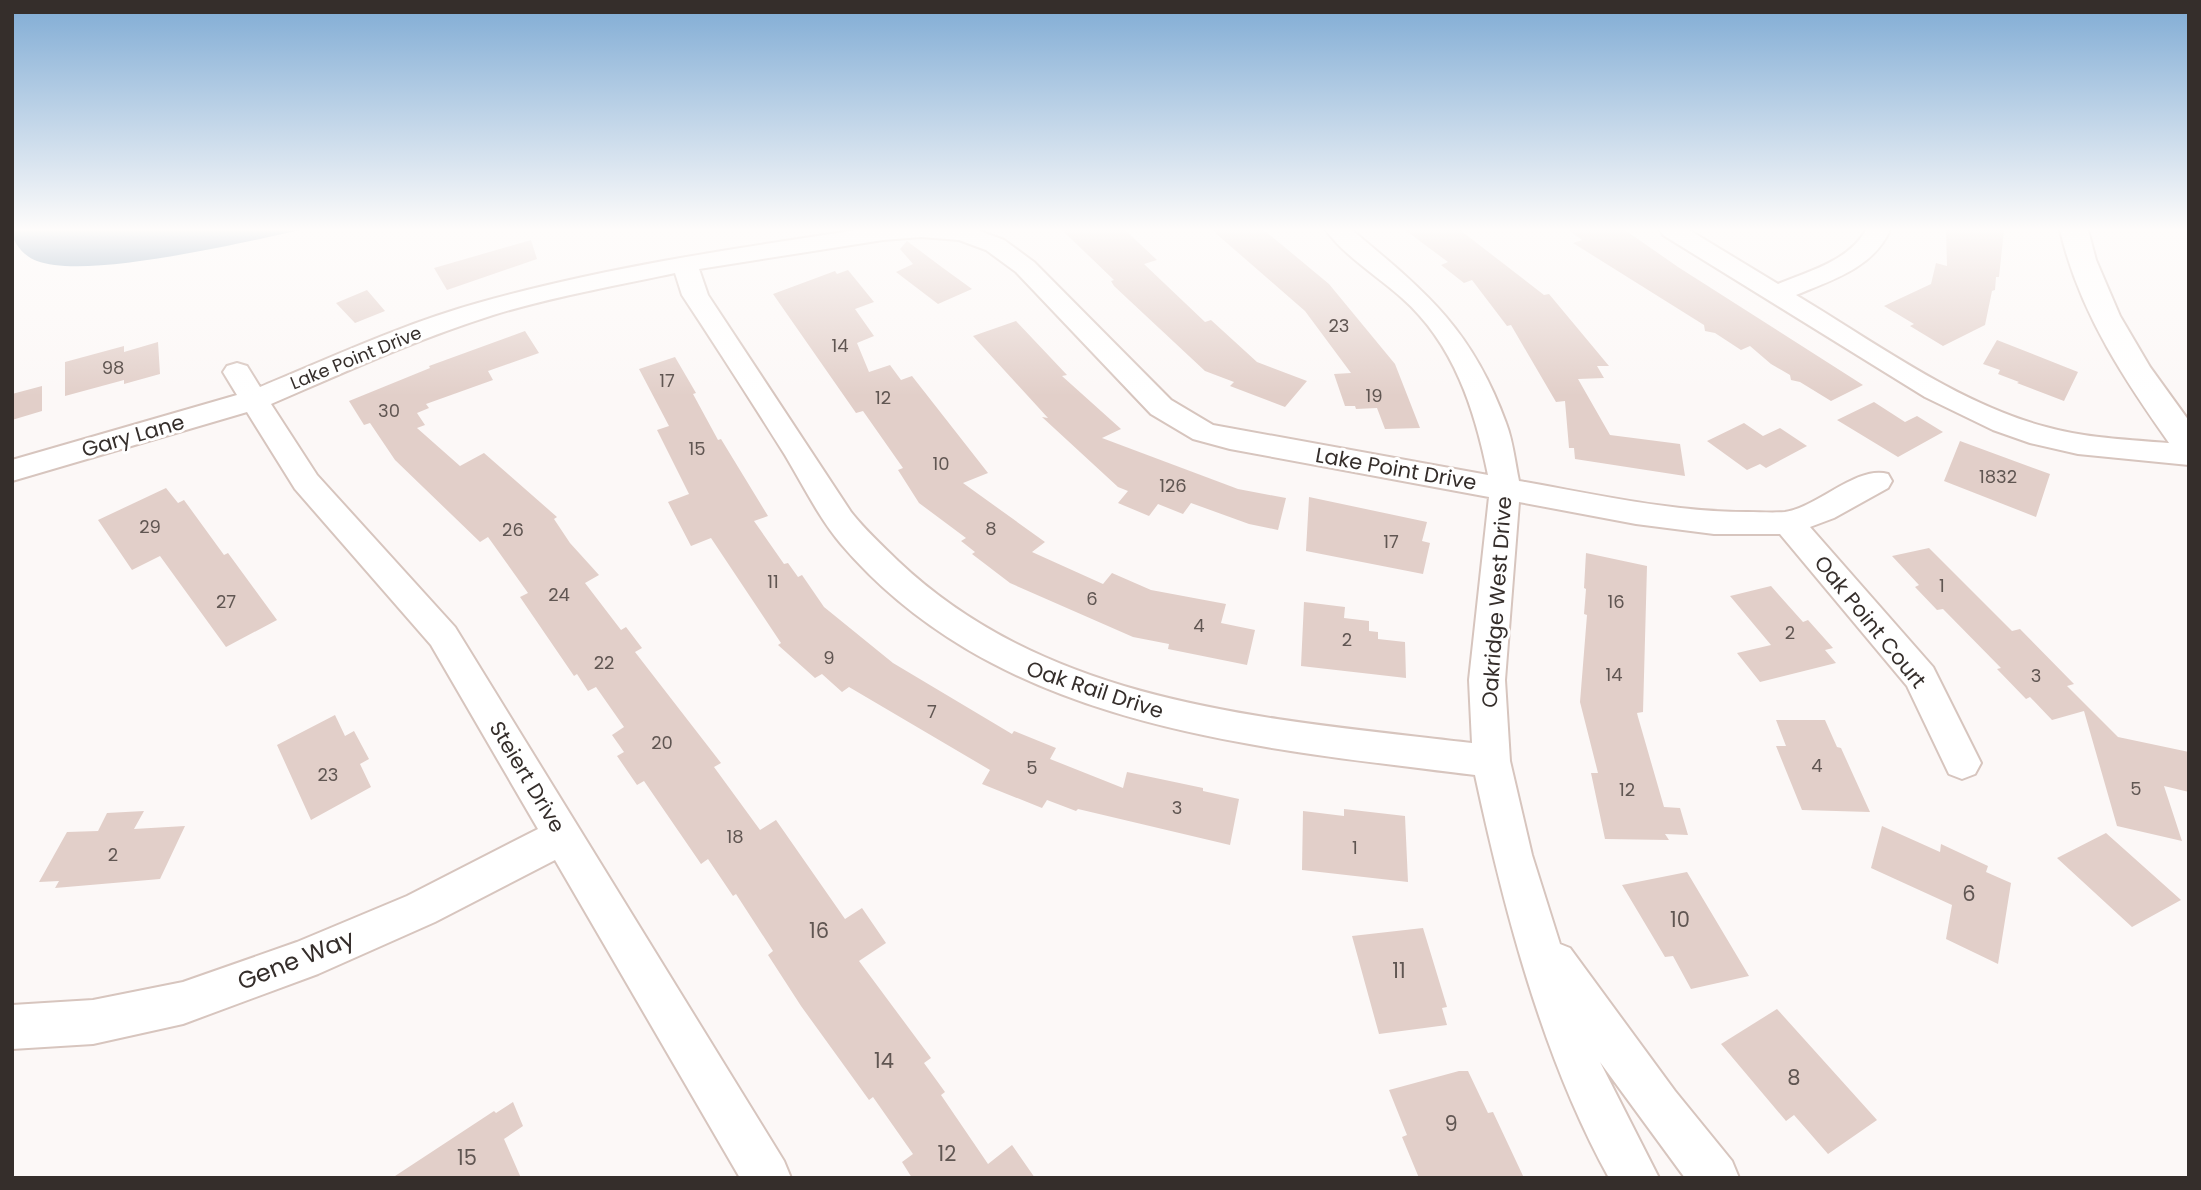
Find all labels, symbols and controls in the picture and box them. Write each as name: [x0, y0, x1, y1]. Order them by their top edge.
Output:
house number: 23: [1329, 313, 1349, 338]
street label: Lake Point Drive: [286, 320, 425, 395]
house number: 14: [831, 333, 849, 358]
house number: 98: [102, 355, 124, 380]
house number: 17: [659, 368, 675, 393]
house number: 19: [1365, 383, 1383, 408]
house number: 12: [875, 385, 891, 410]
house number: 30: [378, 398, 400, 423]
street label: Gary Lane: [78, 407, 188, 464]
house number: 15: [688, 436, 706, 461]
street label: Lake Point Drive: [1313, 440, 1479, 497]
house number: 10: [932, 451, 950, 476]
house number: 1832: [1979, 464, 2017, 489]
house number: 126: [1159, 473, 1187, 498]
street label: Oakridge West Drive: [1475, 495, 1518, 709]
house number: 29: [139, 514, 161, 539]
house number: 8: [985, 516, 997, 541]
house number: 26: [502, 517, 524, 542]
house number: 17: [1383, 529, 1399, 554]
street label: Oak Point Court: [1808, 549, 1933, 694]
house number: 11: [767, 569, 779, 594]
house number: 1: [1939, 573, 1945, 598]
house number: 24: [548, 582, 570, 607]
house number: 6: [1086, 586, 1098, 611]
house number: 27: [216, 589, 236, 614]
house number: 16: [1607, 589, 1625, 614]
house number: 4: [1193, 613, 1205, 638]
house number: 2: [1785, 620, 1795, 645]
house number: 2: [1342, 627, 1352, 652]
house number: 9: [823, 645, 835, 670]
house number: 22: [594, 650, 614, 675]
street label: Oak Rail Drive: [1023, 654, 1167, 725]
house number: 14: [1605, 662, 1623, 687]
house number: 3: [2031, 663, 2041, 688]
house number: 7: [927, 699, 937, 724]
street label: Steiert Drive: [483, 716, 572, 838]
house number: 20: [651, 730, 673, 755]
house number: 4: [1811, 753, 1823, 778]
house number: 5: [1026, 755, 1038, 780]
house number: 23: [318, 762, 338, 787]
house number: 5: [2130, 776, 2142, 801]
house number: 12: [1619, 777, 1635, 802]
house number: 3: [1172, 795, 1182, 820]
house number: 18: [726, 824, 744, 849]
house number: 1: [1352, 835, 1358, 860]
house number: 2: [108, 842, 118, 867]
house number: 6: [1962, 879, 1976, 908]
house number: 10: [1670, 905, 1690, 934]
house number: 16: [809, 916, 829, 945]
street label: Gene Way: [232, 921, 360, 998]
house number: 11: [1392, 956, 1406, 985]
house number: 14: [874, 1046, 894, 1075]
house number: 8: [1787, 1063, 1801, 1092]
house number: 9: [1444, 1109, 1458, 1138]
house number: 12: [938, 1139, 956, 1168]
house number: 15: [457, 1143, 477, 1172]

